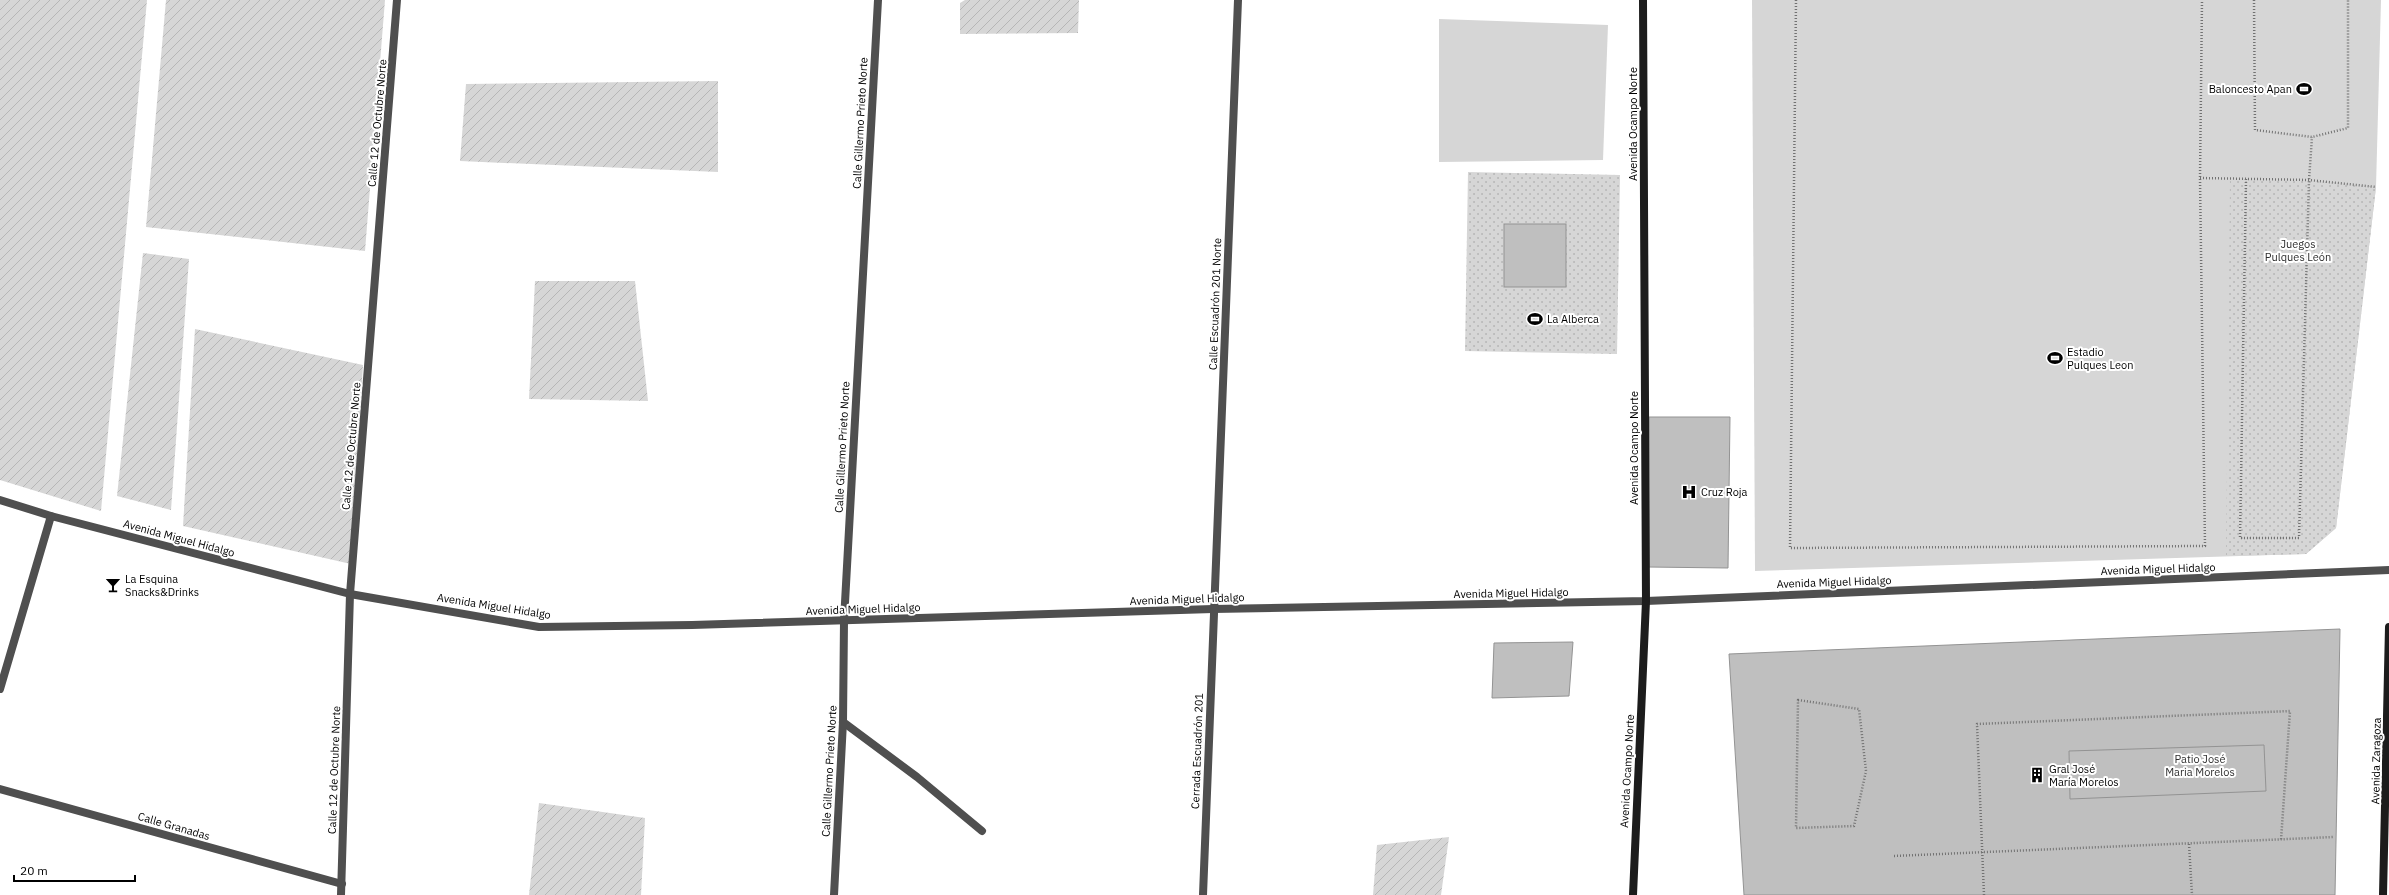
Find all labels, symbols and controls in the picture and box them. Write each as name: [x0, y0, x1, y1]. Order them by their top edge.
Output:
street label: Calle Gillermo Prieto Norte: [850, 57, 870, 189]
street label: Calle 12 de Octubre Norte: [364, 58, 390, 188]
street label: Avenida Ocampo Norte: [1626, 67, 1640, 181]
sports icon: Baloncesto Apan: [2295, 80, 2313, 98]
place label: Baloncesto Apan: [2209, 82, 2292, 96]
park label: Juegos Pulques León: [2265, 237, 2331, 264]
street label: Calle Escuadrón 201 Norte: [1206, 238, 1224, 370]
sports icon: La Alberca: [1526, 310, 1544, 328]
place label: La Alberca: [1547, 312, 1599, 326]
place label: Estadio Pulques Leon: [2067, 345, 2133, 372]
sports icon: Estadio Pulques Leon: [2046, 349, 2064, 367]
street label: Calle 12 de Octubre Norte: [338, 381, 364, 511]
street label: Calle Gillermo Prieto Norte: [832, 381, 852, 513]
street label: Avenida Ocampo Norte: [1627, 391, 1641, 505]
hospital icon: Cruz Roja: [1680, 483, 1698, 501]
place label: Cruz Roja: [1701, 485, 1748, 499]
street label: Avenida Miguel Hidalgo: [122, 516, 236, 560]
street label: Avenida Miguel Hidalgo: [2100, 560, 2216, 578]
place label: La Esquina Snacks&Drinks: [125, 572, 199, 599]
street label: Avenida Miguel Hidalgo: [1776, 573, 1892, 591]
bar icon: La Esquina Snacks&Drinks: [104, 576, 122, 594]
street label: Avenida Miguel Hidalgo: [1453, 585, 1569, 601]
street label: Avenida Miguel Hidalgo: [436, 590, 552, 622]
street label: Avenida Miguel Hidalgo: [1129, 590, 1245, 608]
street label: Avenida Miguel Hidalgo: [805, 600, 921, 618]
street label: Cerrada Escuadrón 201: [1188, 692, 1206, 809]
street label: Calle Gillermo Prieto Norte: [819, 705, 839, 837]
street label: Calle 12 de Octubre Norte: [325, 706, 343, 834]
street label: Avenida Ocampo Norte: [1617, 714, 1637, 828]
street label: Avenida Zaragoza: [2368, 717, 2384, 805]
park label: Patio José Maria Morelos: [2165, 752, 2235, 779]
place label: Gral José María Morelos: [2049, 762, 2119, 789]
building icon: Gral José María Morelos: [2028, 766, 2046, 784]
street label: Calle Granadas: [136, 809, 212, 843]
scale bar: [14, 857, 135, 883]
text: 20 m: [20, 863, 48, 878]

